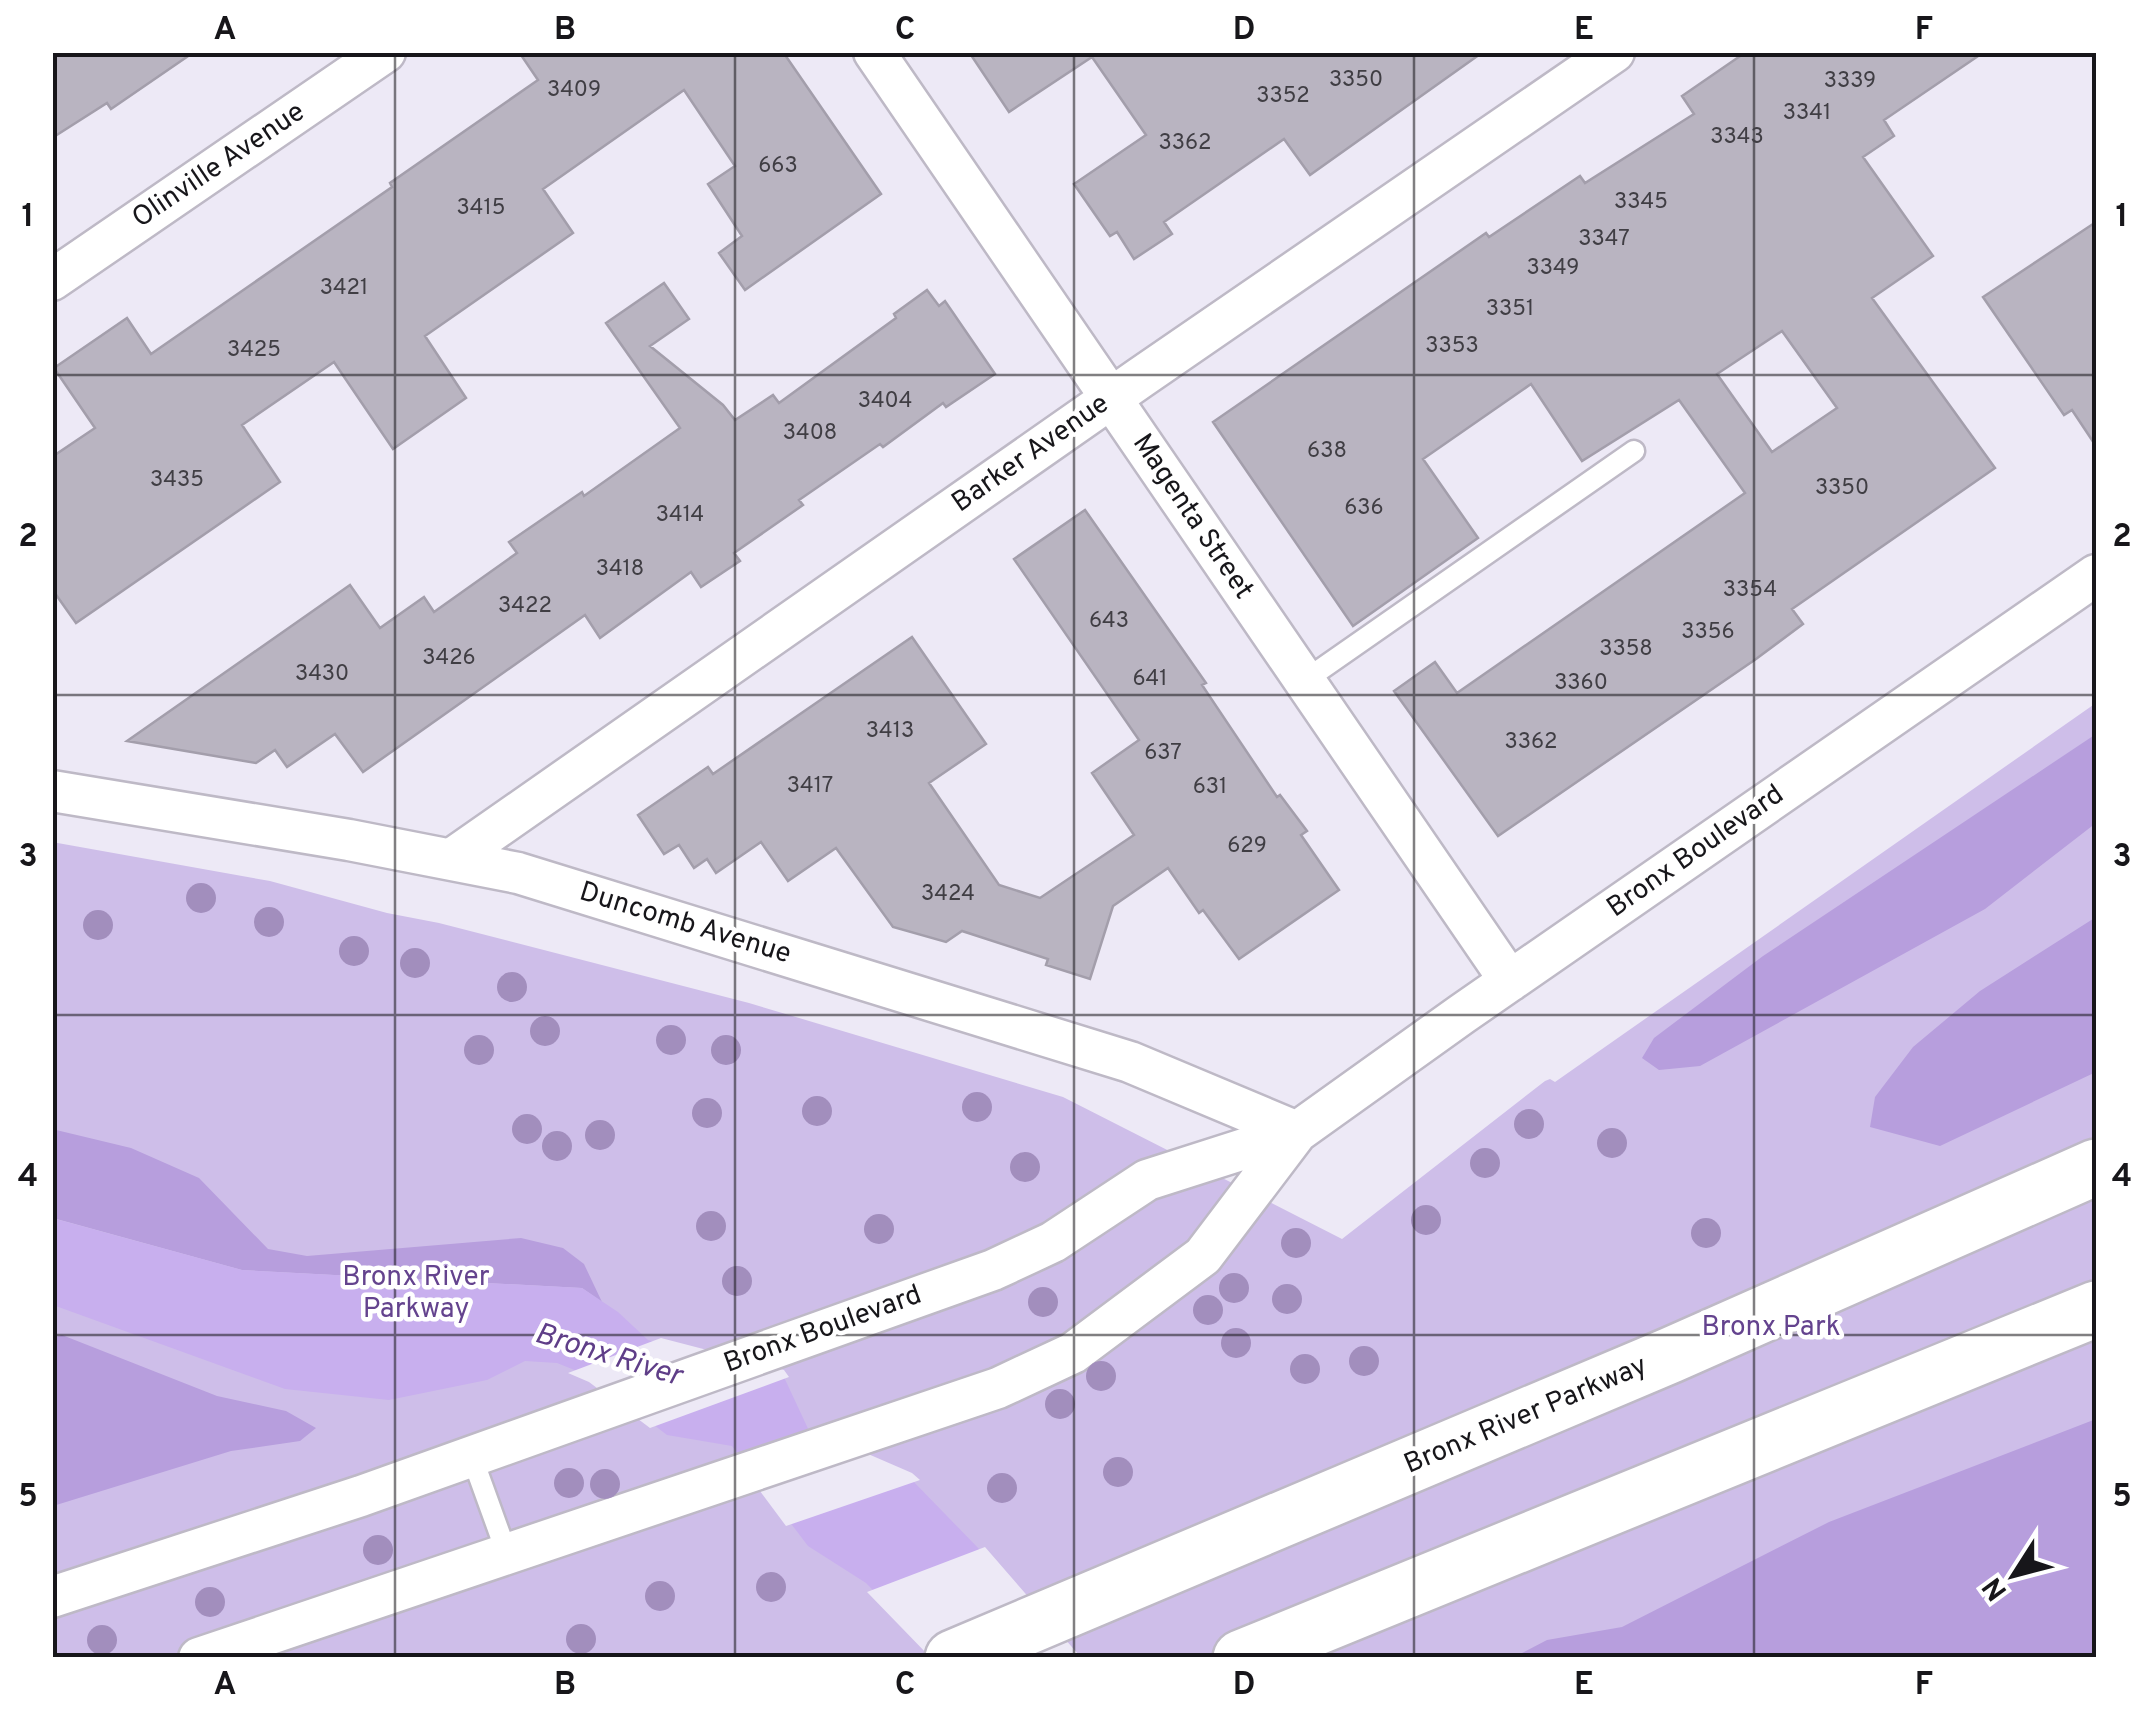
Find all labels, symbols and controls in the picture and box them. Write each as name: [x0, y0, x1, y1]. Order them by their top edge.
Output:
text: A: [214, 11, 236, 51]
text: B: [554, 11, 576, 51]
text: C: [895, 11, 915, 51]
text: D: [1233, 11, 1255, 51]
text: E: [1574, 11, 1594, 51]
text: F: [1915, 11, 1933, 51]
house number: 3350: [1329, 67, 1383, 94]
house number: 3339: [1824, 68, 1876, 95]
house number: 3409: [547, 77, 601, 104]
house number: 3352: [1256, 83, 1310, 110]
street label: Olinville Avenue: [126, 95, 312, 237]
house number: 3341: [1783, 100, 1831, 127]
house number: 3343: [1710, 124, 1764, 151]
house number: 3362: [1158, 130, 1212, 157]
house number: 663: [758, 153, 798, 180]
house number: 3345: [1614, 189, 1668, 216]
house number: 3415: [457, 195, 505, 222]
text: 1: [22, 198, 34, 238]
text: 1: [2116, 198, 2128, 238]
house number: 3347: [1578, 226, 1630, 253]
house number: 3349: [1527, 255, 1579, 282]
house number: 3421: [320, 275, 368, 302]
house number: 3351: [1486, 296, 1534, 323]
house number: 3353: [1425, 333, 1479, 360]
house number: 3425: [227, 337, 281, 364]
street label: Barker Avenue: [945, 387, 1117, 521]
house number: 3404: [858, 388, 912, 415]
house number: 3408: [783, 420, 837, 447]
street label: Magenta Street: [1123, 427, 1261, 607]
house number: 638: [1307, 438, 1347, 465]
house number: 3435: [150, 467, 204, 494]
house number: 3350: [1815, 475, 1869, 502]
house number: 636: [1344, 495, 1384, 522]
house number: 3414: [656, 502, 704, 529]
text: 2: [18, 518, 38, 558]
text: 2: [2112, 518, 2132, 558]
house number: 3418: [596, 556, 644, 583]
house number: 3354: [1723, 577, 1777, 604]
house number: 3422: [498, 593, 552, 620]
house number: 643: [1089, 608, 1129, 635]
house number: 3356: [1681, 619, 1735, 646]
house number: 3358: [1599, 636, 1653, 663]
house number: 3426: [422, 645, 476, 672]
house number: 3430: [295, 661, 349, 688]
house number: 641: [1132, 666, 1168, 693]
house number: 3360: [1554, 670, 1608, 697]
house number: 3413: [866, 718, 914, 745]
house number: 3362: [1504, 729, 1558, 756]
house number: 637: [1144, 740, 1182, 767]
house number: 3417: [787, 773, 833, 800]
house number: 631: [1193, 774, 1227, 801]
street label: Bronx Boulevard: [1600, 778, 1792, 926]
house number: 629: [1227, 833, 1267, 860]
text: 3: [18, 838, 38, 878]
text: 3: [2112, 838, 2132, 878]
street label: Duncomb Avenue: [575, 875, 795, 973]
house number: 3424: [921, 881, 975, 908]
text: 4: [18, 1158, 38, 1198]
text: 4: [2112, 1158, 2132, 1198]
park label: Bronx River Parkway: [342, 1260, 490, 1328]
street label: Bronx Boulevard: [719, 1278, 927, 1382]
park label: Bronx Park: [1701, 1310, 1841, 1346]
water label: Bronx River: [530, 1316, 688, 1397]
street label: Bronx River Parkway: [1399, 1349, 1653, 1483]
text: 5: [18, 1478, 38, 1518]
text: 5: [2112, 1478, 2132, 1518]
north arrow: [1964, 1525, 2064, 1625]
text: N: [1976, 1569, 2017, 1607]
text: A: [214, 1666, 236, 1706]
text: B: [554, 1666, 576, 1706]
text: C: [895, 1666, 915, 1706]
text: D: [1233, 1666, 1255, 1706]
text: E: [1574, 1666, 1594, 1706]
text: F: [1915, 1666, 1933, 1706]

